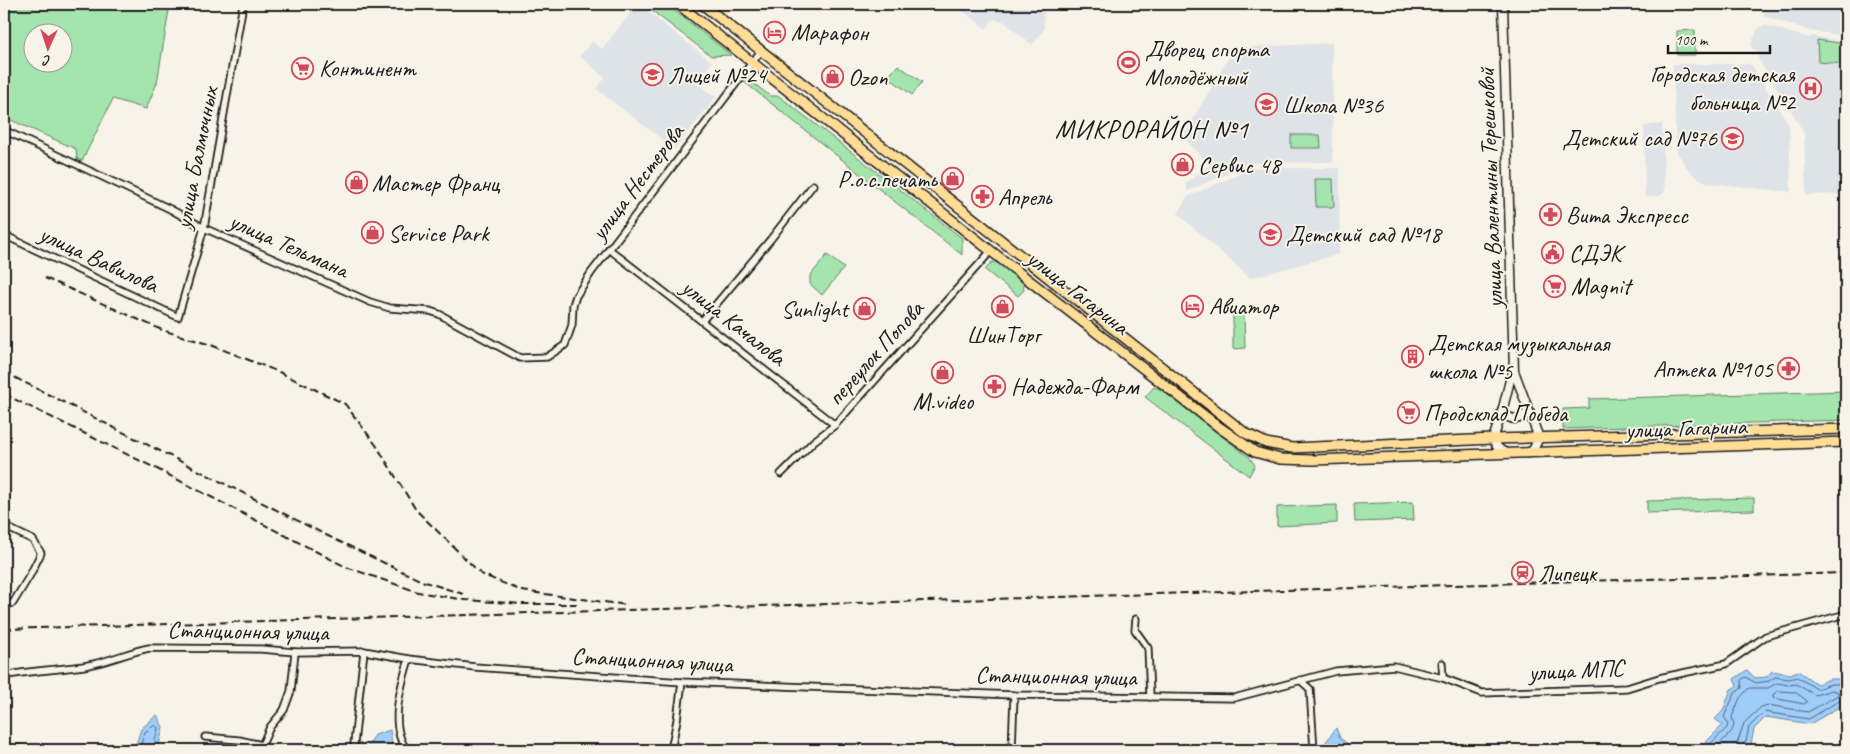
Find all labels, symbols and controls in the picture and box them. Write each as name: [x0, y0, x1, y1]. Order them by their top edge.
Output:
place label: Марафон: [791, 17, 870, 47]
hotel icon: Марафон: [763, 20, 787, 44]
north arrow: [22, 22, 72, 72]
scale bar: [1668, 22, 1770, 54]
text: 100 m: [1675, 31, 1709, 50]
place label: Дворец спорта Молодёжный: [1145, 34, 1271, 92]
sports icon: Дворец спорта Молодёжный: [1117, 51, 1141, 75]
text: С: [41, 52, 51, 69]
place label: Континент: [319, 53, 417, 83]
supermarket icon: Континент: [291, 56, 315, 80]
place label: Городская детская больница №2: [1650, 59, 1797, 117]
place label: Лицей №24: [668, 60, 769, 90]
place label: Ozon: [848, 62, 888, 92]
school or university icon: Лицей №24: [640, 63, 664, 87]
shop icon: Ozon: [820, 65, 844, 89]
street label: улица Валентины Терешковой: [1471, 65, 1509, 311]
hospital icon: Городская детская больница №2: [1799, 76, 1823, 100]
street label: улица Балмочных: [167, 83, 225, 233]
place label: Школа №36: [1283, 90, 1384, 120]
school or university icon: Школа №36: [1255, 93, 1279, 117]
district label: МИКРОРАЙОН №1: [1055, 113, 1249, 146]
street label: улица Нестерова: [582, 117, 691, 248]
place label: Детский сад №76: [1562, 123, 1718, 153]
school or university icon: Детский сад №76: [1721, 126, 1745, 150]
place label: Сервис 48: [1198, 150, 1283, 180]
shop icon: Сервис 48: [1170, 153, 1194, 177]
place label: Р.о.с.печать: [838, 164, 938, 194]
shop icon: Р.о.с.печать: [941, 167, 965, 191]
place label: Мастер Франц: [372, 168, 501, 198]
shop icon: Мастер Франц: [344, 171, 368, 195]
place label: Апрель: [998, 182, 1053, 212]
pharmacy icon: Апрель: [970, 185, 994, 209]
place label: Вита Экспресс: [1566, 200, 1689, 230]
pharmacy icon: Вита Экспресс: [1538, 203, 1562, 227]
street label: улица Тельмана: [223, 205, 355, 285]
street label: улица Вавилова: [33, 218, 164, 300]
place label: Service Park: [388, 218, 491, 248]
place label: Детский сад №18: [1286, 219, 1443, 249]
shop icon: Service Park: [360, 221, 384, 245]
school or university icon: Детский сад №18: [1258, 222, 1282, 246]
place label: СДЭК: [1569, 238, 1627, 268]
public building icon: СДЭК: [1541, 241, 1565, 265]
street label: улица Гагарина: [1019, 242, 1136, 342]
street label: улица Качалова: [674, 271, 793, 373]
place label: Magnit: [1571, 271, 1634, 301]
supermarket icon: Magnit: [1543, 274, 1567, 298]
place label: Авиатор: [1209, 291, 1280, 321]
street label: переулок Попова: [820, 293, 931, 412]
place label: Sunlight: [781, 294, 850, 324]
shop icon: ШинТорг: [991, 294, 1015, 318]
hotel icon: Авиатор: [1181, 294, 1205, 318]
shop icon: Sunlight: [852, 297, 876, 321]
place label: ШинТорг: [967, 320, 1043, 350]
place label: Детская музыкальная школа №5: [1428, 328, 1611, 386]
building icon: Детская музыкальная школа №5: [1400, 345, 1424, 369]
place label: Аптека №105: [1653, 354, 1774, 384]
pharmacy icon: Аптека №105: [1777, 357, 1801, 381]
shop icon: M.video: [931, 360, 955, 384]
place label: Надежда-Фарм: [1011, 371, 1140, 401]
pharmacy icon: Надежда-Фарм: [983, 374, 1007, 398]
place label: M.video: [913, 386, 975, 416]
place label: Продсклад Победа: [1424, 398, 1569, 428]
supermarket icon: Продсклад Победа: [1396, 401, 1420, 425]
street label: улица Гагарина: [1623, 411, 1749, 445]
place label: Липецк: [1538, 558, 1599, 588]
station icon: Липецк: [1510, 561, 1534, 585]
street label: Станционная улица: [167, 615, 330, 647]
street label: Станционная улица: [571, 641, 735, 679]
street label: улица МПС: [1526, 652, 1627, 688]
street label: Станционная улица: [975, 660, 1138, 692]

